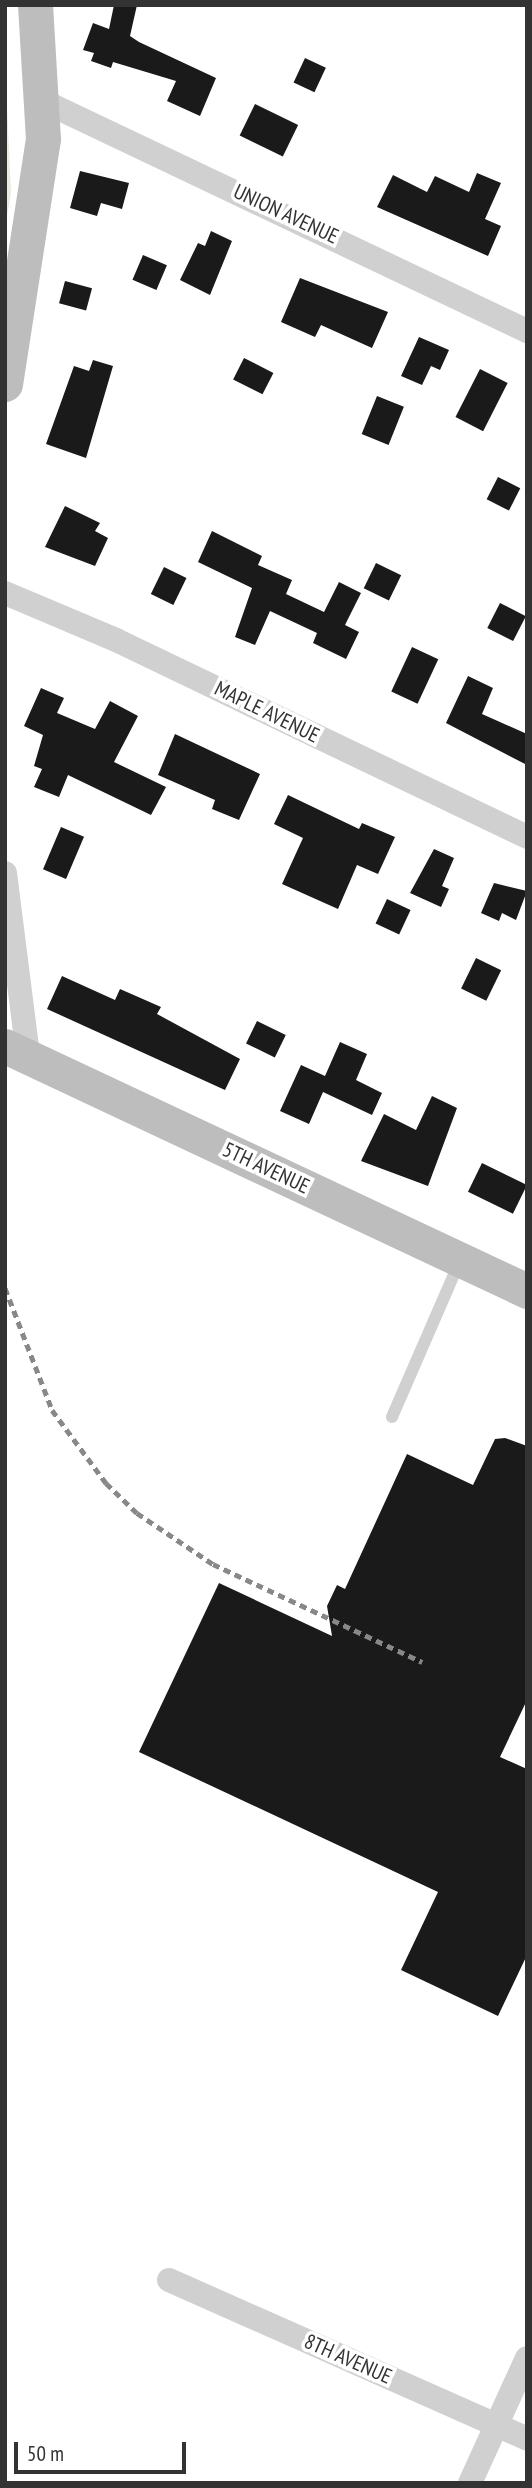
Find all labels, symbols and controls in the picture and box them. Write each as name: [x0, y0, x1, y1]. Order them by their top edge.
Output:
street label: UNION AVENUE: [229, 179, 343, 249]
street label: MAPLE AVENUE: [210, 676, 324, 748]
street label: 5TH AVENUE: [218, 1137, 314, 1199]
street label: 8TH AVENUE: [300, 2328, 396, 2390]
scale bar: [18, 2428, 189, 2472]
text: 50 m: [27, 2440, 64, 2467]

